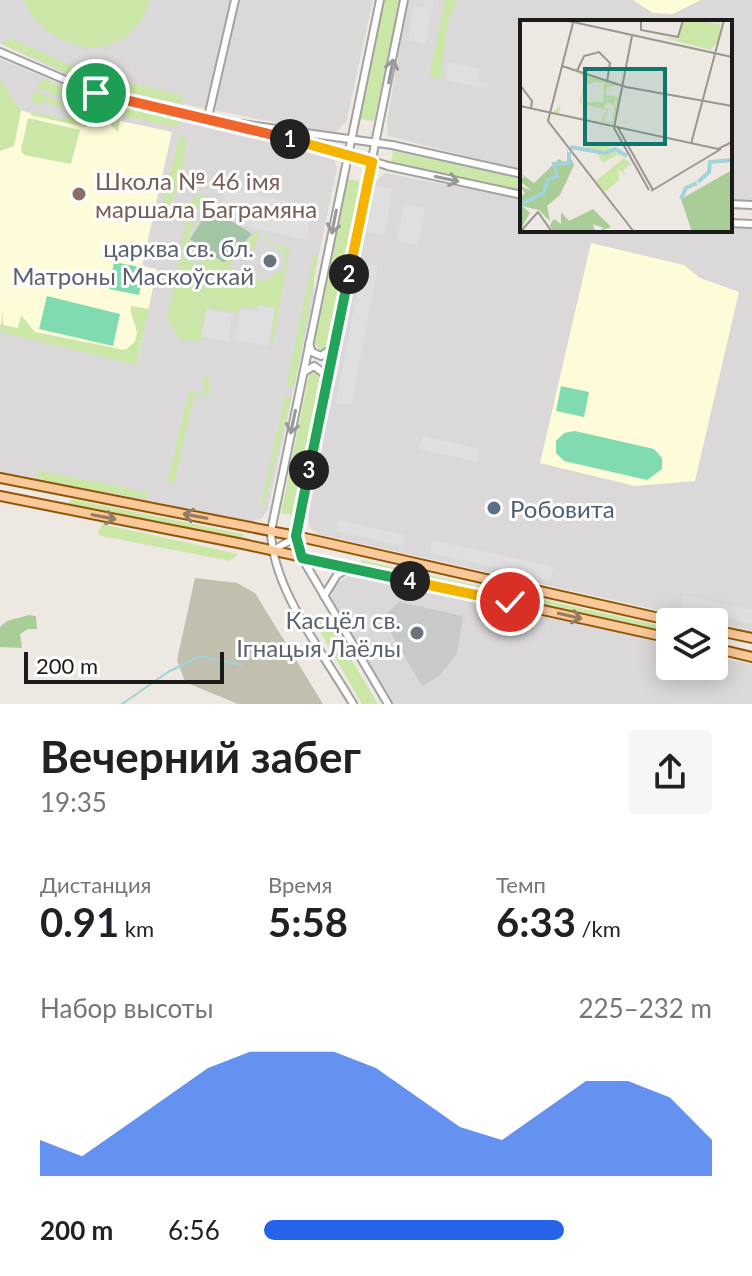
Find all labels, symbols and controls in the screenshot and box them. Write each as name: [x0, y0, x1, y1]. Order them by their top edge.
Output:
inset map: [520, 20, 732, 232]
pin: [62, 59, 130, 127]
one-way arrow: [384, 59, 399, 84]
icon: arrive: [74, 71, 118, 115]
pin: 1: [270, 119, 310, 159]
text: 1: [284, 125, 296, 152]
place label: Школа № 46 імя маршала Баграмяна: [95, 166, 317, 223]
one-way arrow: [434, 172, 459, 187]
marker: Школа № 46 імя маршала Баграмяна: [70, 185, 88, 203]
one-way arrow: [326, 209, 341, 234]
place label: царква св. бл. Матроны Маскоўскай: [12, 233, 254, 290]
marker: царква св. бл. Матроны Маскоўскай: [261, 252, 279, 270]
pin: 2: [329, 254, 369, 294]
text: 2: [343, 260, 355, 287]
one-way arrow: [284, 409, 299, 434]
pin: 3: [289, 450, 329, 490]
text: 3: [303, 456, 315, 483]
place label: Робовита: [510, 494, 615, 523]
marker: Робовита: [485, 499, 503, 517]
one-way arrow: [182, 508, 208, 523]
one-way arrow: [91, 510, 116, 525]
pin: 4: [390, 561, 430, 601]
text: 4: [404, 567, 416, 594]
pin: [476, 568, 544, 636]
icon: check: [488, 580, 532, 624]
place label: Касцёл св. Ігнацыя Лаёлы: [236, 605, 401, 662]
map controls: [656, 608, 728, 680]
button: layers: [656, 608, 728, 680]
one-way arrow: [557, 609, 582, 624]
marker: Касцёл св. Ігнацыя Лаёлы: [408, 624, 426, 642]
scale bar: [24, 648, 224, 684]
text: 200 m: [36, 652, 98, 679]
text: Вечерний забег: [40, 730, 361, 782]
button: share: [628, 730, 712, 814]
text: 19:35: [40, 786, 107, 818]
text: Дистанция: [40, 871, 151, 898]
text: Время: [268, 871, 332, 898]
text: Темп: [496, 871, 546, 898]
text: 0.91: [40, 898, 119, 946]
text: 5:58: [268, 898, 348, 946]
text: 6:33: [496, 898, 576, 946]
text: km: [119, 915, 154, 942]
text: /km: [576, 915, 621, 942]
text: Набор высоты: [40, 992, 214, 1024]
text: 225–232 m: [578, 992, 712, 1024]
text: 200 m: [40, 1214, 113, 1246]
text: 6:56: [168, 1214, 220, 1246]

